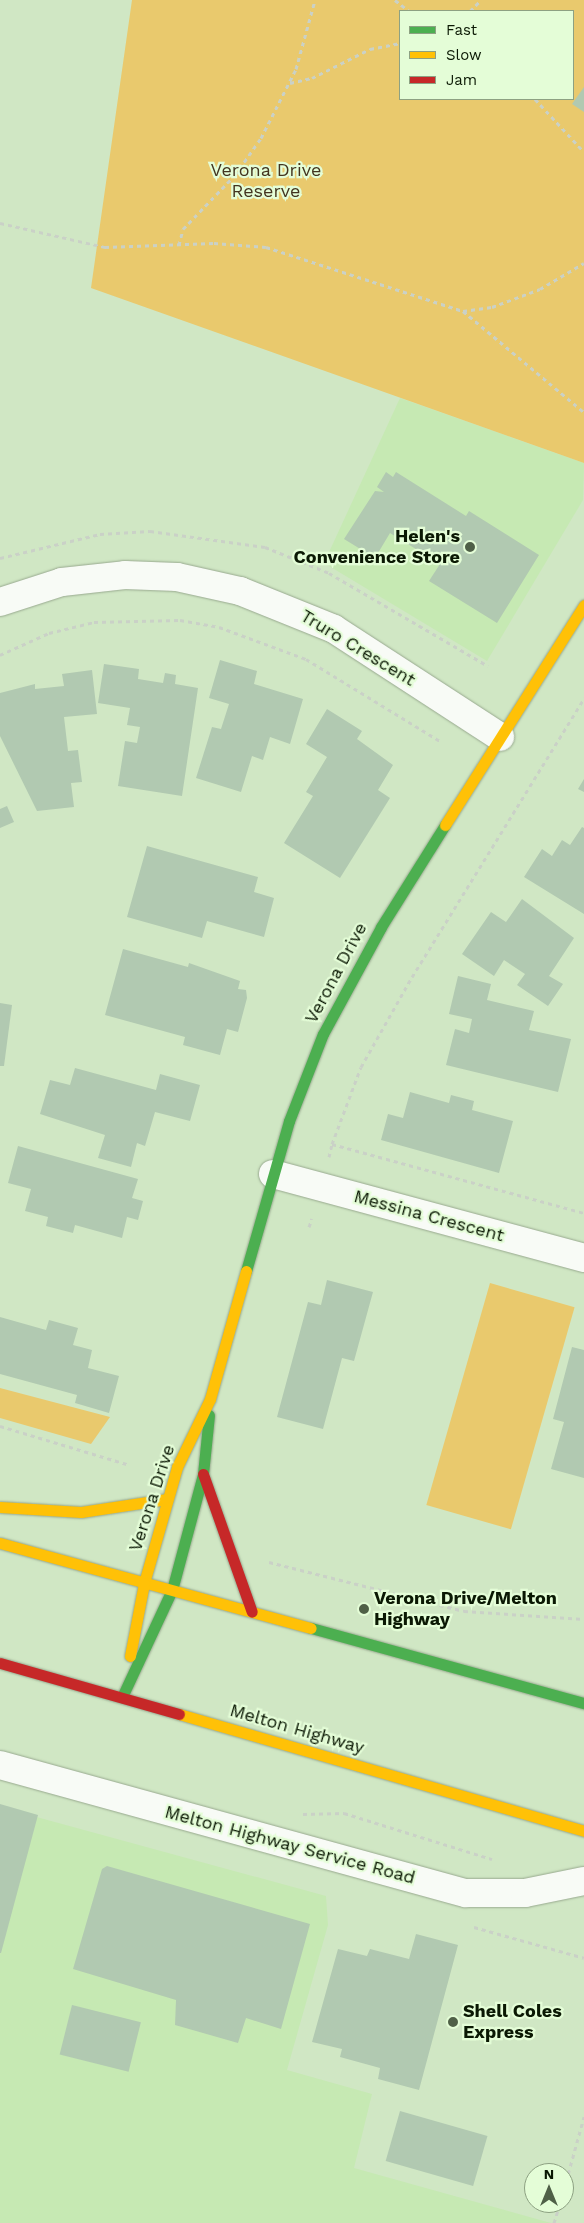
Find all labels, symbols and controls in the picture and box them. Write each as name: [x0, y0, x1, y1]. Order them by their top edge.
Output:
legend: [399, 10, 574, 100]
text: Fast: [446, 21, 477, 39]
text: Slow: [446, 46, 482, 64]
text: Jam: [446, 71, 477, 89]
park label: Verona Drive Reserve: [210, 160, 322, 202]
place label: Helen's Convenience Store: [294, 526, 460, 568]
marker: Helen's Convenience Store: [464, 541, 476, 553]
street label: Truro Crescent: [297, 605, 419, 691]
street label: Verona Drive: [300, 919, 372, 1027]
street label: Messina Crescent: [351, 1185, 507, 1247]
street label: Verona Drive: [125, 1442, 179, 1554]
place label: Verona Drive/Melton Highway: [374, 1588, 557, 1630]
marker: Verona Drive/Melton Highway: [358, 1603, 370, 1615]
street label: Melton Highway: [227, 1699, 367, 1759]
street label: Melton Highway Service Road: [162, 1801, 418, 1889]
place label: Shell Coles Express: [463, 2001, 562, 2044]
marker: Shell Coles Express: [447, 2016, 459, 2028]
north arrow: [524, 2163, 574, 2213]
text: N: [544, 2166, 554, 2182]

